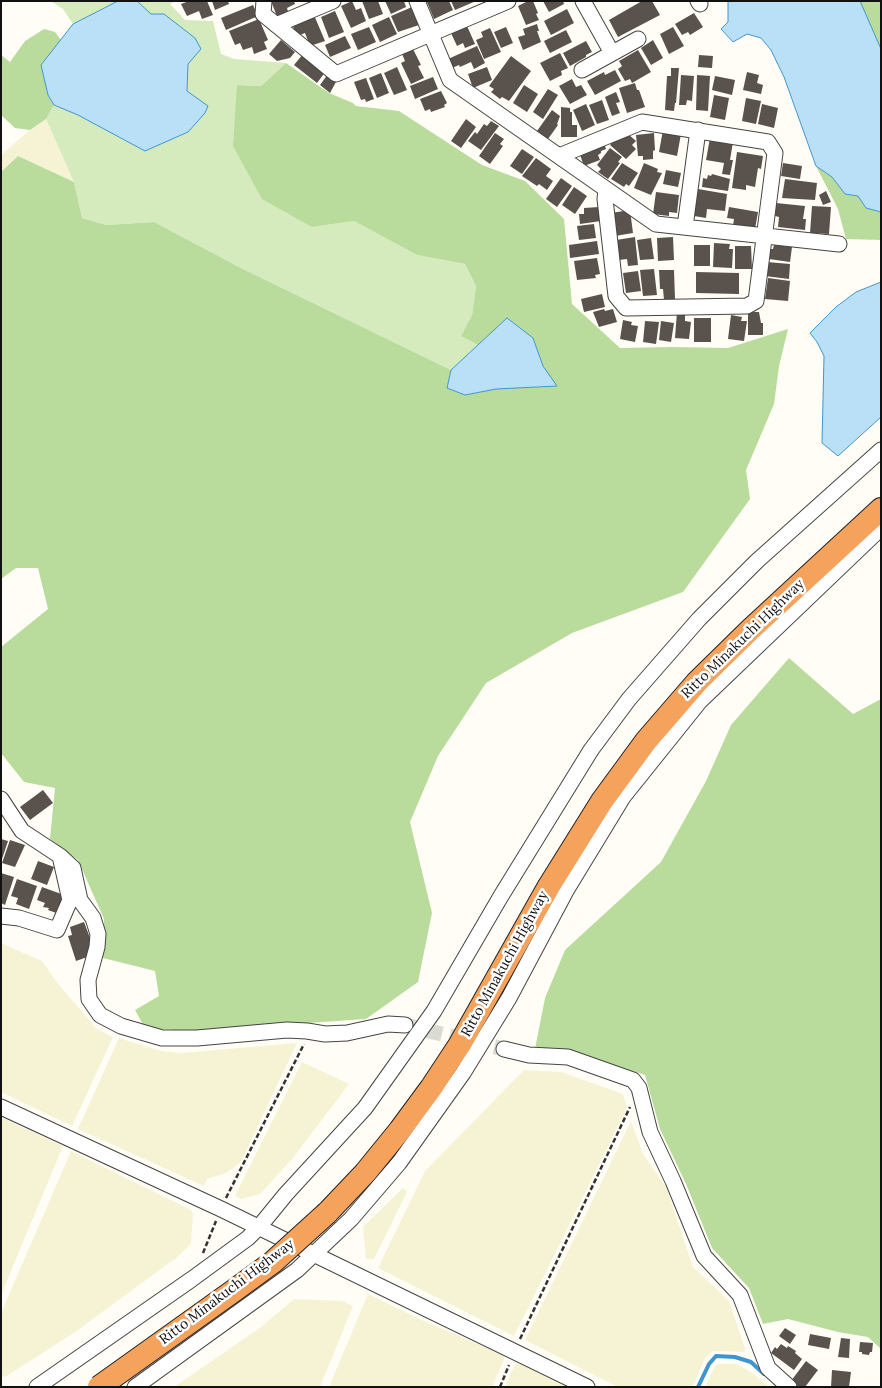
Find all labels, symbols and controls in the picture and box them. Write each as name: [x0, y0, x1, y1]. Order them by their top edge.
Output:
street label: Ritto Minakuchi Highway: [678, 576, 808, 702]
street label: Ritto Minakuchi Highway: [458, 888, 552, 1040]
street label: Ritto Minakuchi Highway: [156, 1236, 298, 1348]

